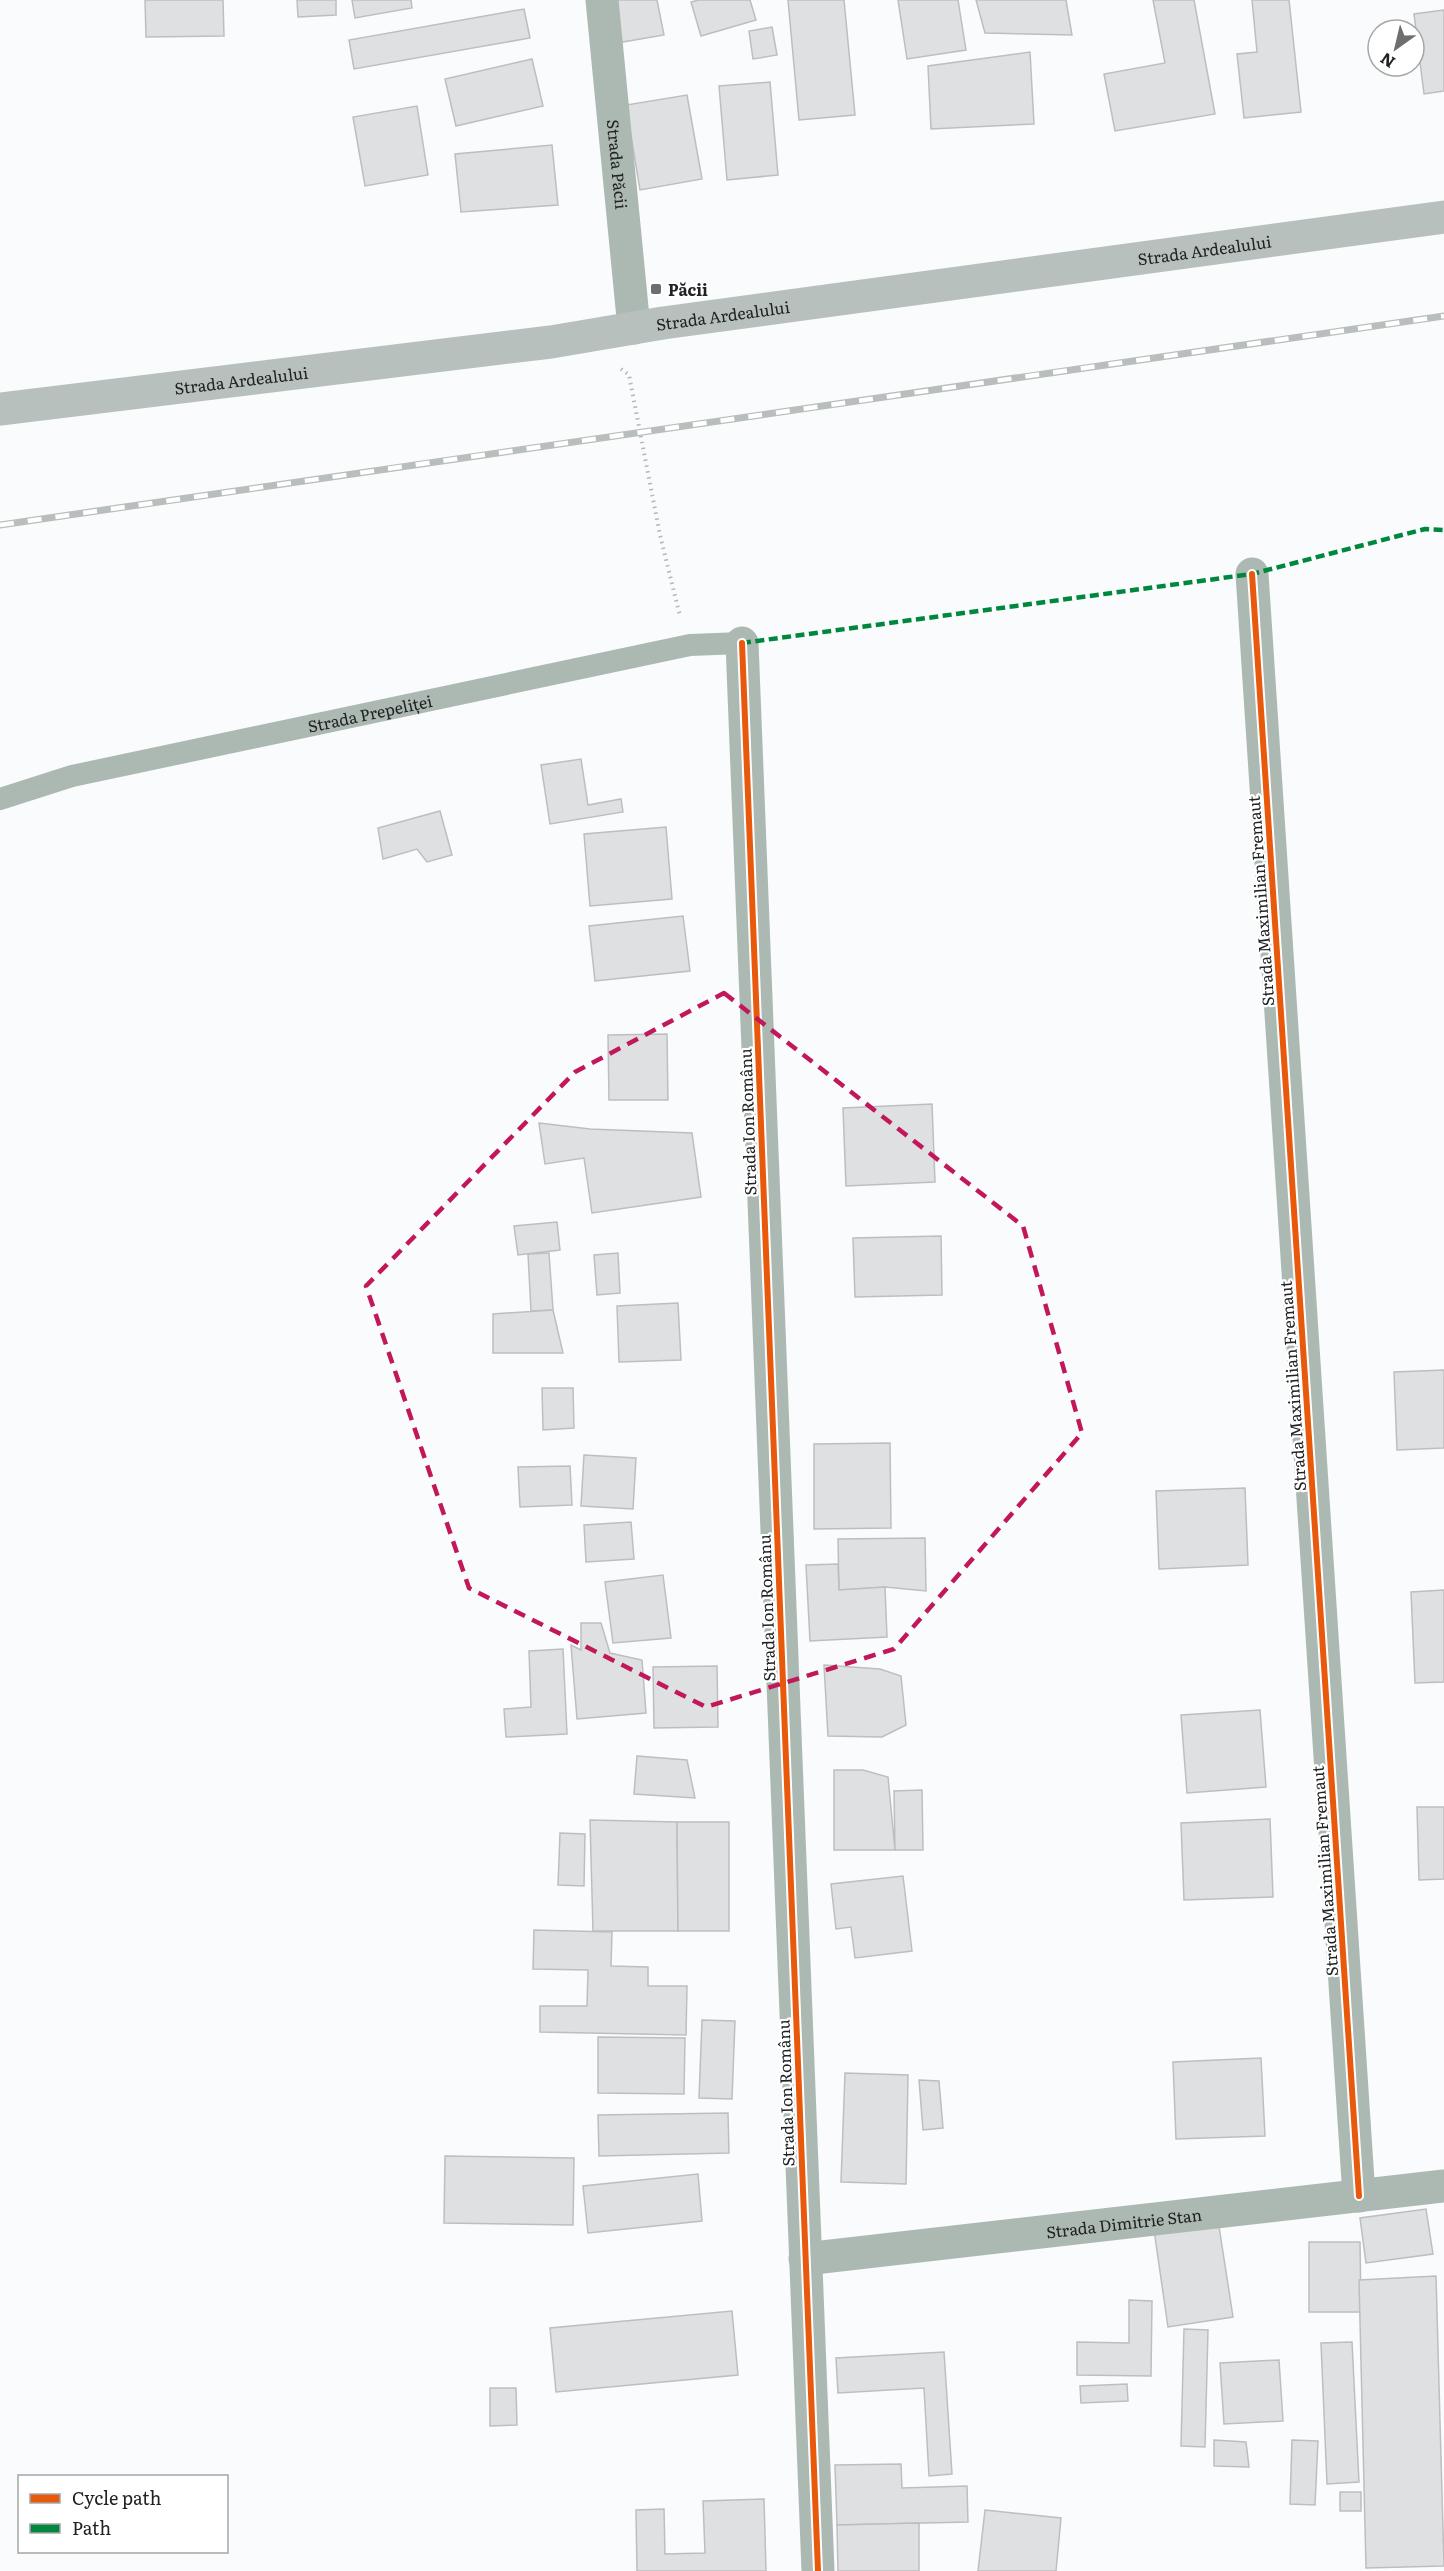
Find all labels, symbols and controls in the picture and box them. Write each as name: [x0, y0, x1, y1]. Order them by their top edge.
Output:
north arrow: [1366, 18, 1426, 78]
text: N: [1375, 48, 1399, 75]
street label: Strada Păcii: [602, 118, 634, 210]
street label: Strada Ardealului: [1136, 229, 1273, 270]
place label: Păcii: [668, 277, 708, 301]
marker: Păcii: [649, 282, 663, 296]
street label: Strada Ardealului: [654, 294, 791, 336]
street label: Strada Ardealului: [173, 360, 309, 400]
street label: Strada Prepeliței: [305, 688, 434, 738]
street label: Strada Maximilian Fremaut: [1241, 795, 1279, 1007]
street label: Strada Ion Românu: [732, 1048, 762, 1196]
street label: Strada Maximilian Fremaut: [1273, 1280, 1311, 1492]
street label: Strada Ion Românu: [751, 1534, 781, 1682]
street label: Strada Maximilian Fremaut: [1305, 1765, 1343, 1977]
street label: Strada Ion Românu: [770, 2019, 800, 2167]
street label: Strada Dimitrie Stan: [1045, 2202, 1204, 2243]
legend: [18, 2475, 228, 2553]
text: Cycle path: [72, 2484, 161, 2511]
text: Path: [72, 2514, 111, 2541]

